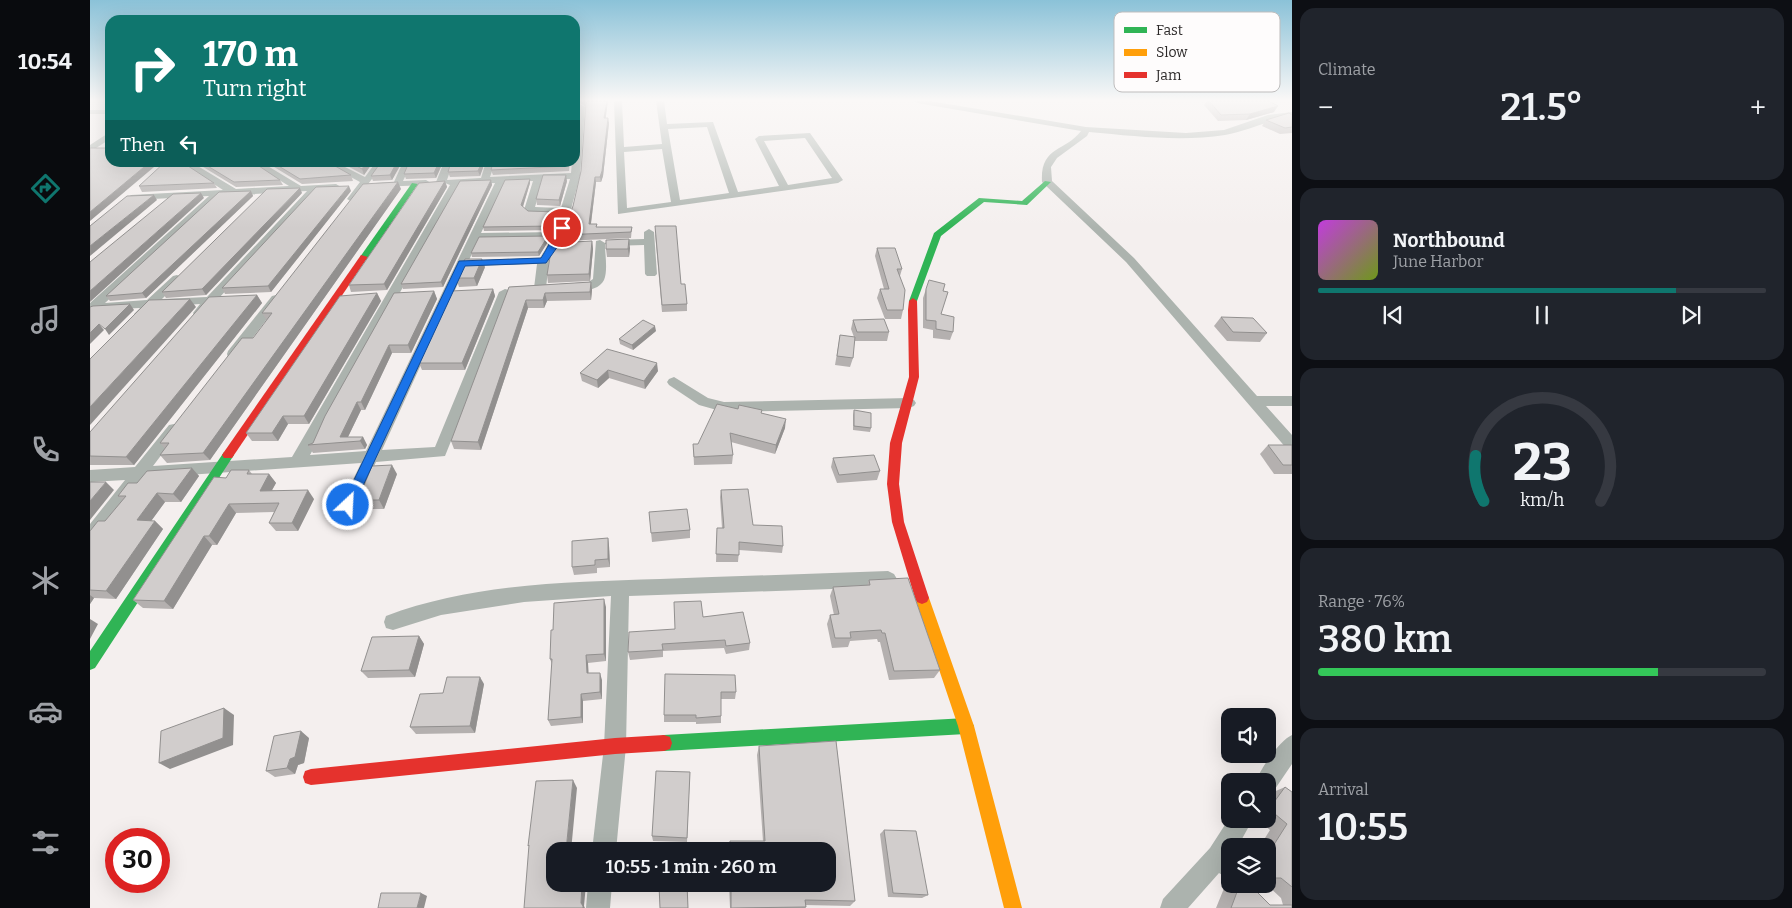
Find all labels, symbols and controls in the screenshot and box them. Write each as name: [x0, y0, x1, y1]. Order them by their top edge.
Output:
legend: [1114, 12, 1280, 92]
text: Fast: [1156, 22, 1183, 39]
text: 170 m: [203, 33, 298, 75]
icon: right: [120, 35, 185, 100]
text: Slow: [1156, 44, 1188, 61]
text: 10:54: [18, 48, 72, 75]
text: Climate: [1318, 60, 1376, 79]
text: Jam: [1155, 67, 1182, 84]
text: Turn right: [203, 75, 306, 102]
text: 21.5°: [1500, 84, 1583, 130]
text: −: [1318, 91, 1333, 124]
text: +: [1750, 91, 1766, 124]
icon: left: [175, 130, 203, 158]
text: Then: [120, 133, 165, 156]
icon: directions: [28, 171, 63, 206]
pin: [541, 207, 583, 249]
icon: arrive: [548, 214, 576, 242]
text: Northbound: [1393, 229, 1505, 252]
text: June Harbor: [1393, 252, 1484, 271]
icon: previous: [1379, 301, 1407, 329]
icon: pause: [1528, 301, 1556, 329]
icon: next: [1677, 301, 1705, 329]
icon: music: [28, 302, 63, 337]
text: 23: [1512, 431, 1572, 494]
icon: phone: [28, 432, 63, 467]
position arrow: [321, 478, 373, 530]
text: km/h: [1520, 489, 1564, 511]
icon: climate: [28, 563, 63, 598]
text: Range · 76%: [1318, 592, 1405, 611]
text: 380 km: [1318, 616, 1452, 662]
icon: car: [28, 694, 63, 729]
map controls: [1221, 708, 1276, 893]
button: sound: [1221, 708, 1276, 763]
button: search: [1221, 773, 1276, 828]
text: Arrival: [1318, 780, 1369, 799]
text: 10:55: [1318, 804, 1408, 850]
icon: filters: [28, 825, 63, 860]
speed limit sign: 30: [105, 828, 170, 893]
button: layers: [1221, 838, 1276, 893]
text: 10:55 · 1 min · 260 m: [605, 855, 777, 878]

